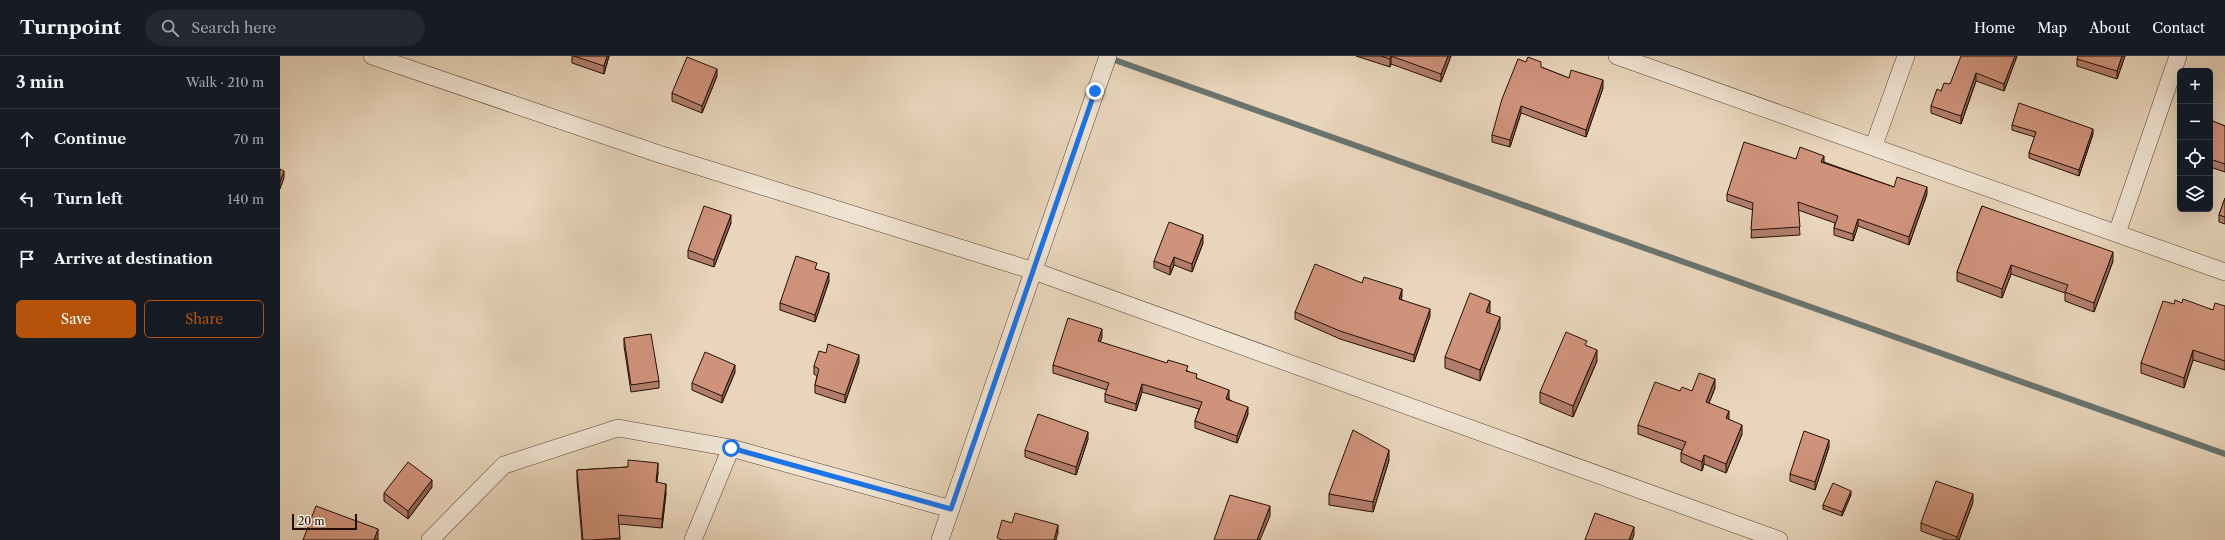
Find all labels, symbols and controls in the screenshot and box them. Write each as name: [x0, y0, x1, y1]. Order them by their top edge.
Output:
search box: [145, 10, 425, 46]
text: Turnpoint: [20, 16, 121, 39]
icon: search: [159, 17, 181, 39]
text: Search here: [191, 18, 276, 37]
text: Home: [1974, 19, 2015, 37]
text: Map: [2037, 19, 2067, 37]
text: About: [2089, 19, 2130, 37]
text: Contact: [2152, 19, 2205, 37]
map controls: [2177, 68, 2213, 212]
button: +: [2177, 68, 2213, 104]
text: 3 min: [16, 72, 65, 92]
text: Walk · 210 m: [186, 74, 264, 90]
route end: [1086, 82, 1104, 100]
button: −: [2177, 104, 2213, 140]
icon: ahead: [16, 128, 38, 150]
text: Continue: [54, 129, 126, 148]
text: 70 m: [234, 131, 264, 147]
button: locate: [2177, 140, 2213, 176]
button: layers: [2177, 176, 2213, 212]
icon: left: [16, 188, 38, 210]
text: Turn left: [54, 189, 123, 208]
text: 140 m: [227, 191, 264, 207]
icon: arrive: [16, 248, 38, 270]
text: Arrive at destination: [54, 249, 213, 268]
button: Save: [16, 300, 136, 338]
button: Share: [144, 300, 264, 338]
route start: [722, 439, 740, 457]
scale bar: [292, 512, 357, 531]
text: 20 m: [298, 514, 324, 528]

